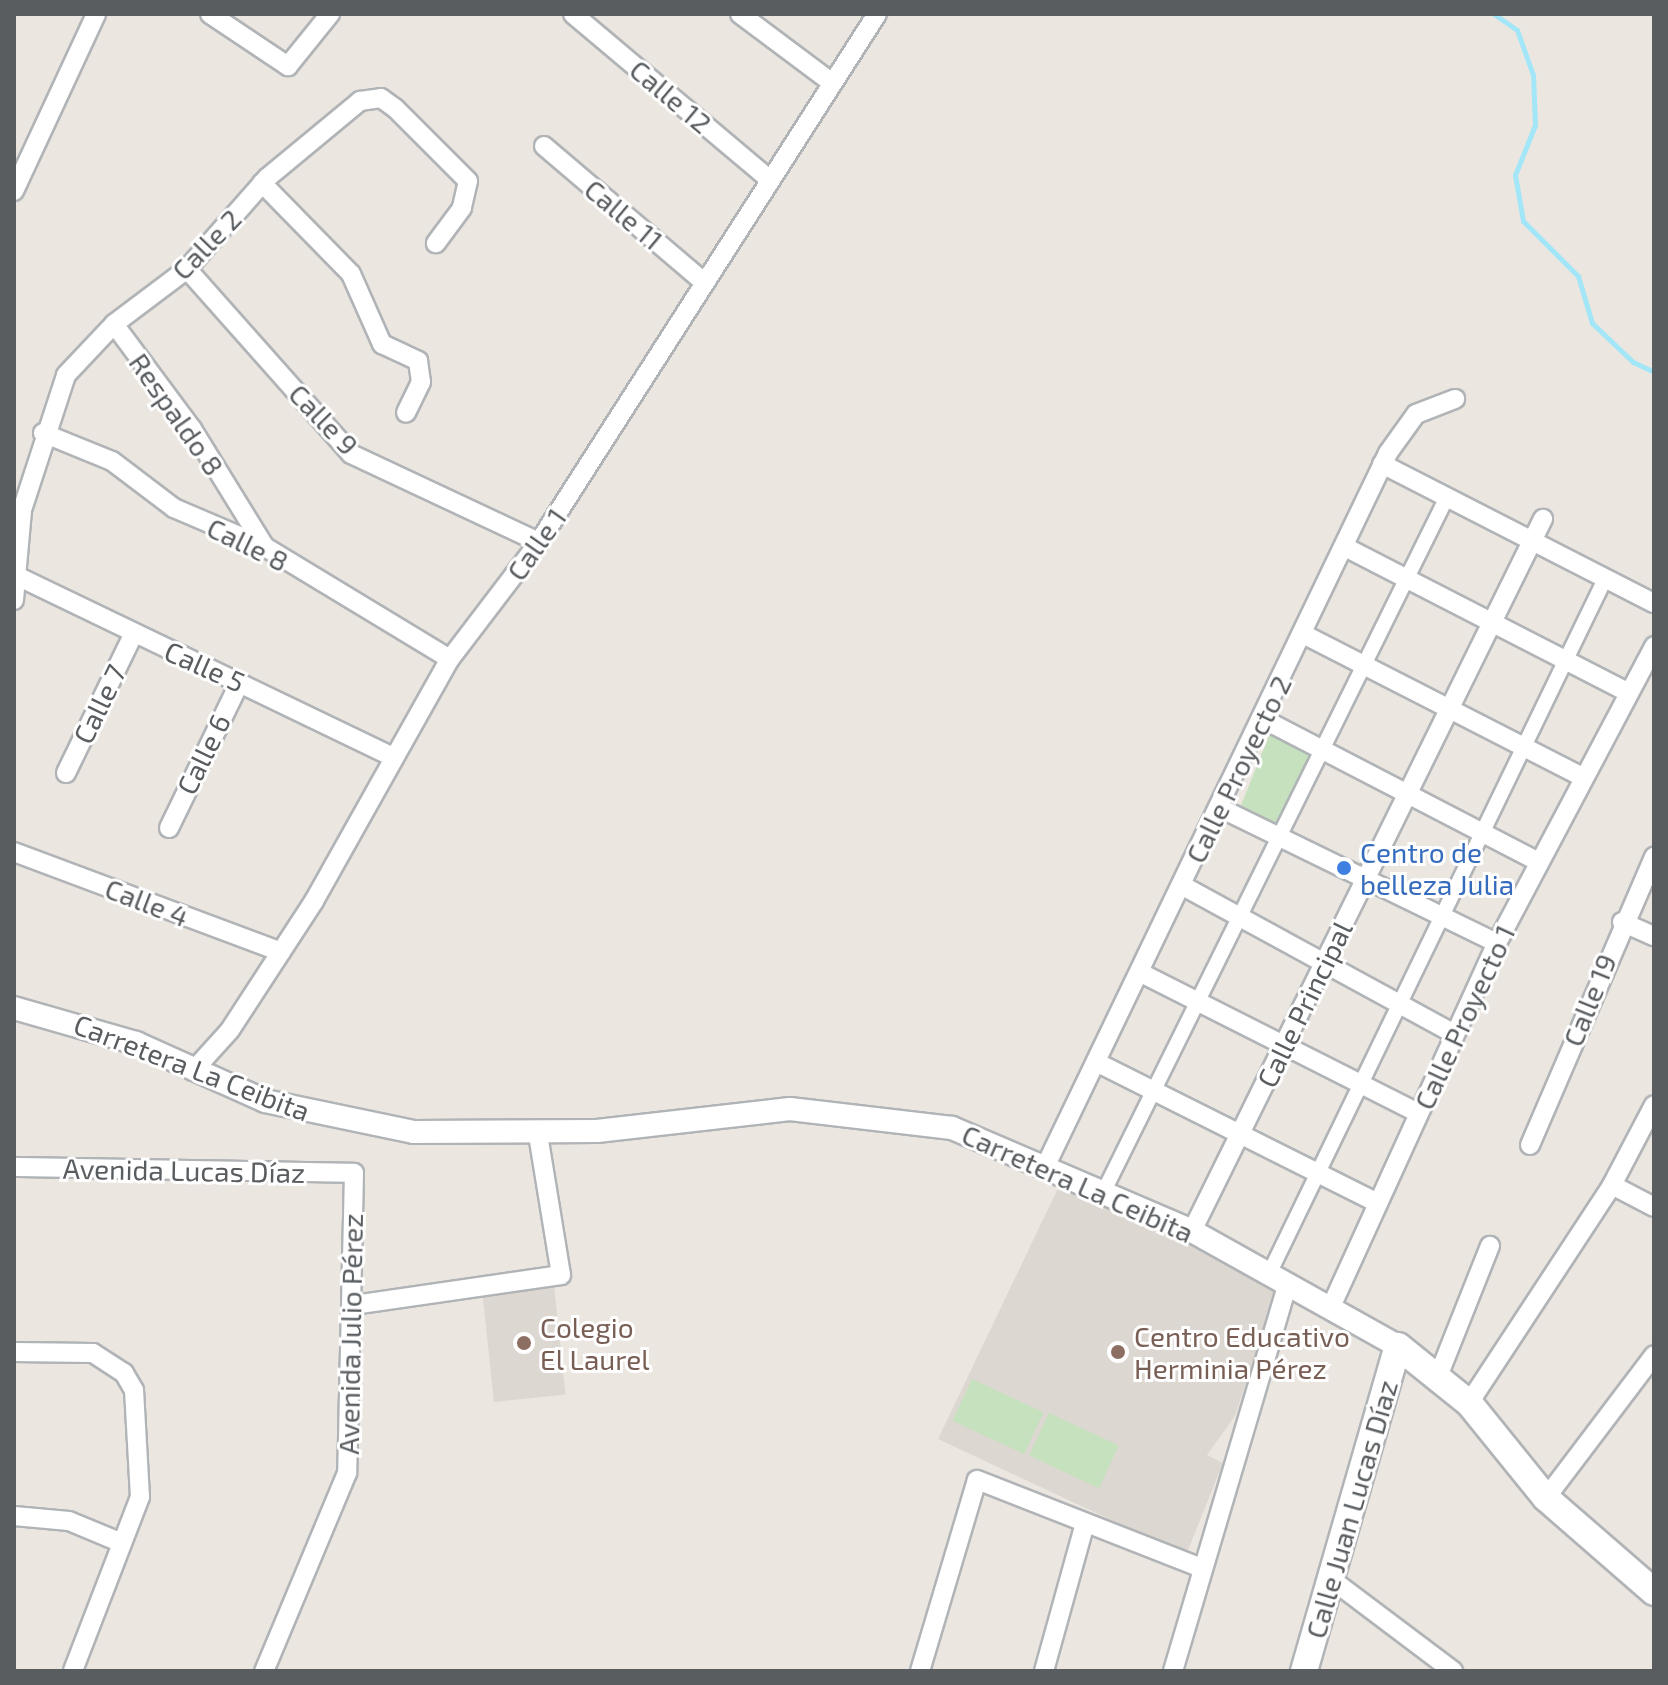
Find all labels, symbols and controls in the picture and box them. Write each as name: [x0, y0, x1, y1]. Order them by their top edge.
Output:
street label: Calle 12: [623, 52, 719, 140]
street label: Calle 11: [578, 172, 670, 256]
street label: Calle 2: [164, 202, 248, 286]
street label: Respaldo 8: [123, 346, 231, 482]
street label: Calle 9: [282, 377, 366, 461]
street label: Calle 1: [499, 501, 573, 587]
street label: Calle 8: [202, 510, 294, 578]
street label: Calle 5: [160, 634, 250, 698]
street label: Calle 7: [66, 659, 132, 749]
street label: Calle Proyecto 2: [1178, 670, 1298, 868]
street label: Calle 6: [169, 708, 237, 800]
place label: Centro de belleza Julia: [1360, 835, 1515, 901]
marker: Centro de belleza Julia: [1335, 859, 1353, 877]
street label: Calle 4: [101, 871, 193, 933]
street label: Calle Principal: [1249, 915, 1359, 1093]
street label: Calle Proyecto 1: [1407, 919, 1521, 1115]
street label: Calle 19: [1555, 949, 1623, 1051]
street label: Carretera La Ceibita: [69, 1007, 315, 1127]
street label: Carretera La Ceibita: [957, 1117, 1199, 1249]
street label: Avenida Lucas Díaz: [62, 1151, 306, 1189]
street label: Avenida Julio Pérez: [331, 1213, 369, 1455]
place label: Colegio El Laurel: [540, 1310, 650, 1376]
place label: Centro Educativo Herminia Pérez: [1134, 1319, 1350, 1385]
marker: Colegio El Laurel: [515, 1334, 533, 1352]
marker: Centro Educativo Herminia Pérez: [1109, 1343, 1127, 1361]
street label: Calle Juan Lucas Díaz: [1298, 1376, 1404, 1642]

